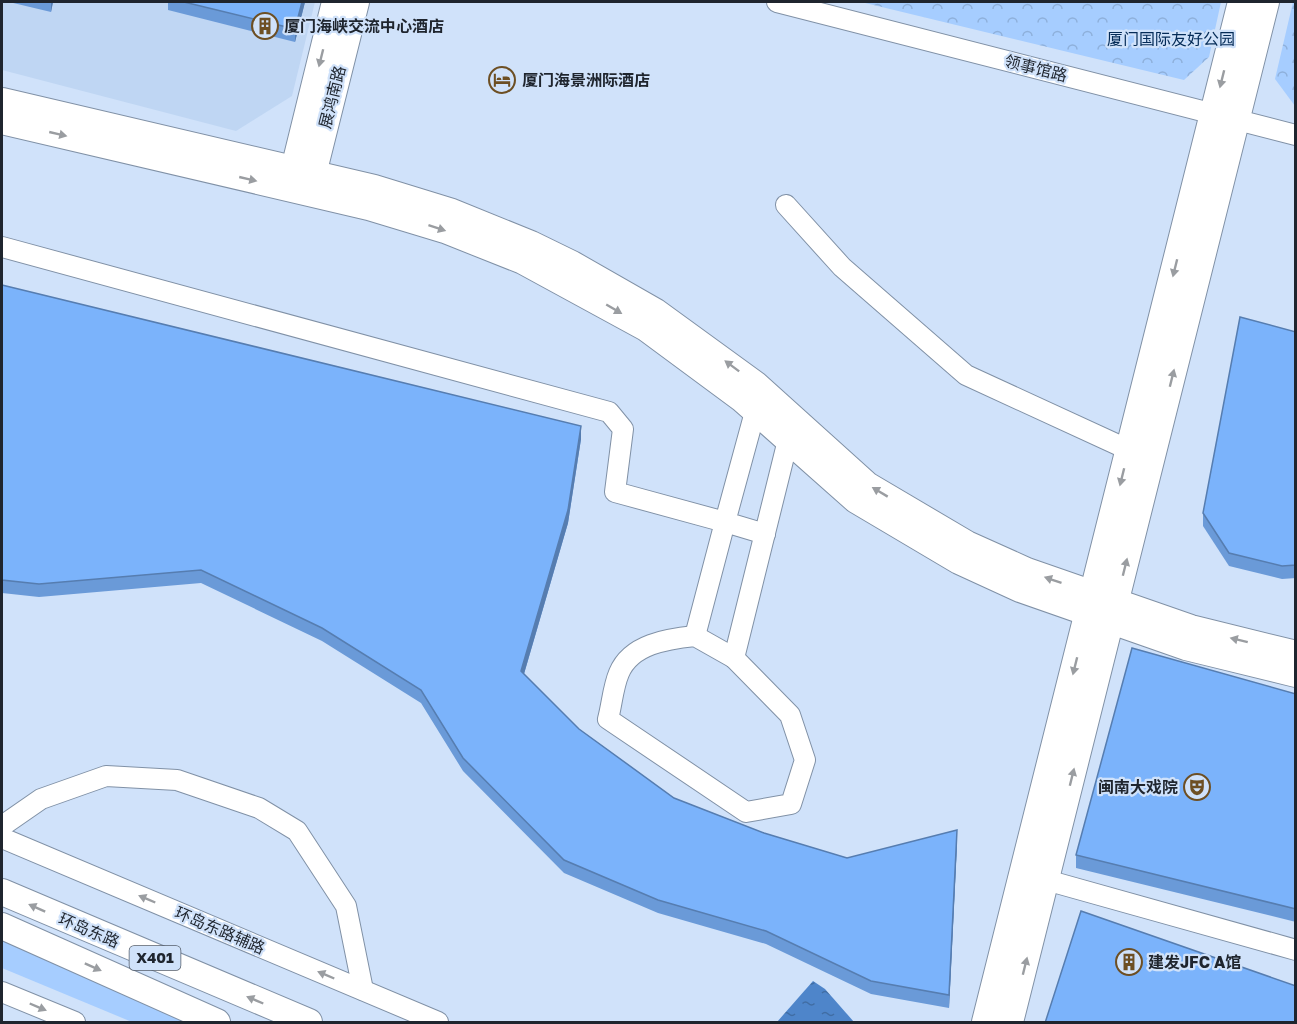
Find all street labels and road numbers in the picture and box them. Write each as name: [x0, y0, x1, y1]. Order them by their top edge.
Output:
street label: 领事馆路: [1003, 51, 1069, 85]
street label: 展鸿南路: [315, 64, 349, 130]
street label: 环岛东路辅路: [172, 902, 268, 958]
street label: 环岛东路: [56, 908, 122, 952]
road number: X401: [130, 946, 180, 970]

